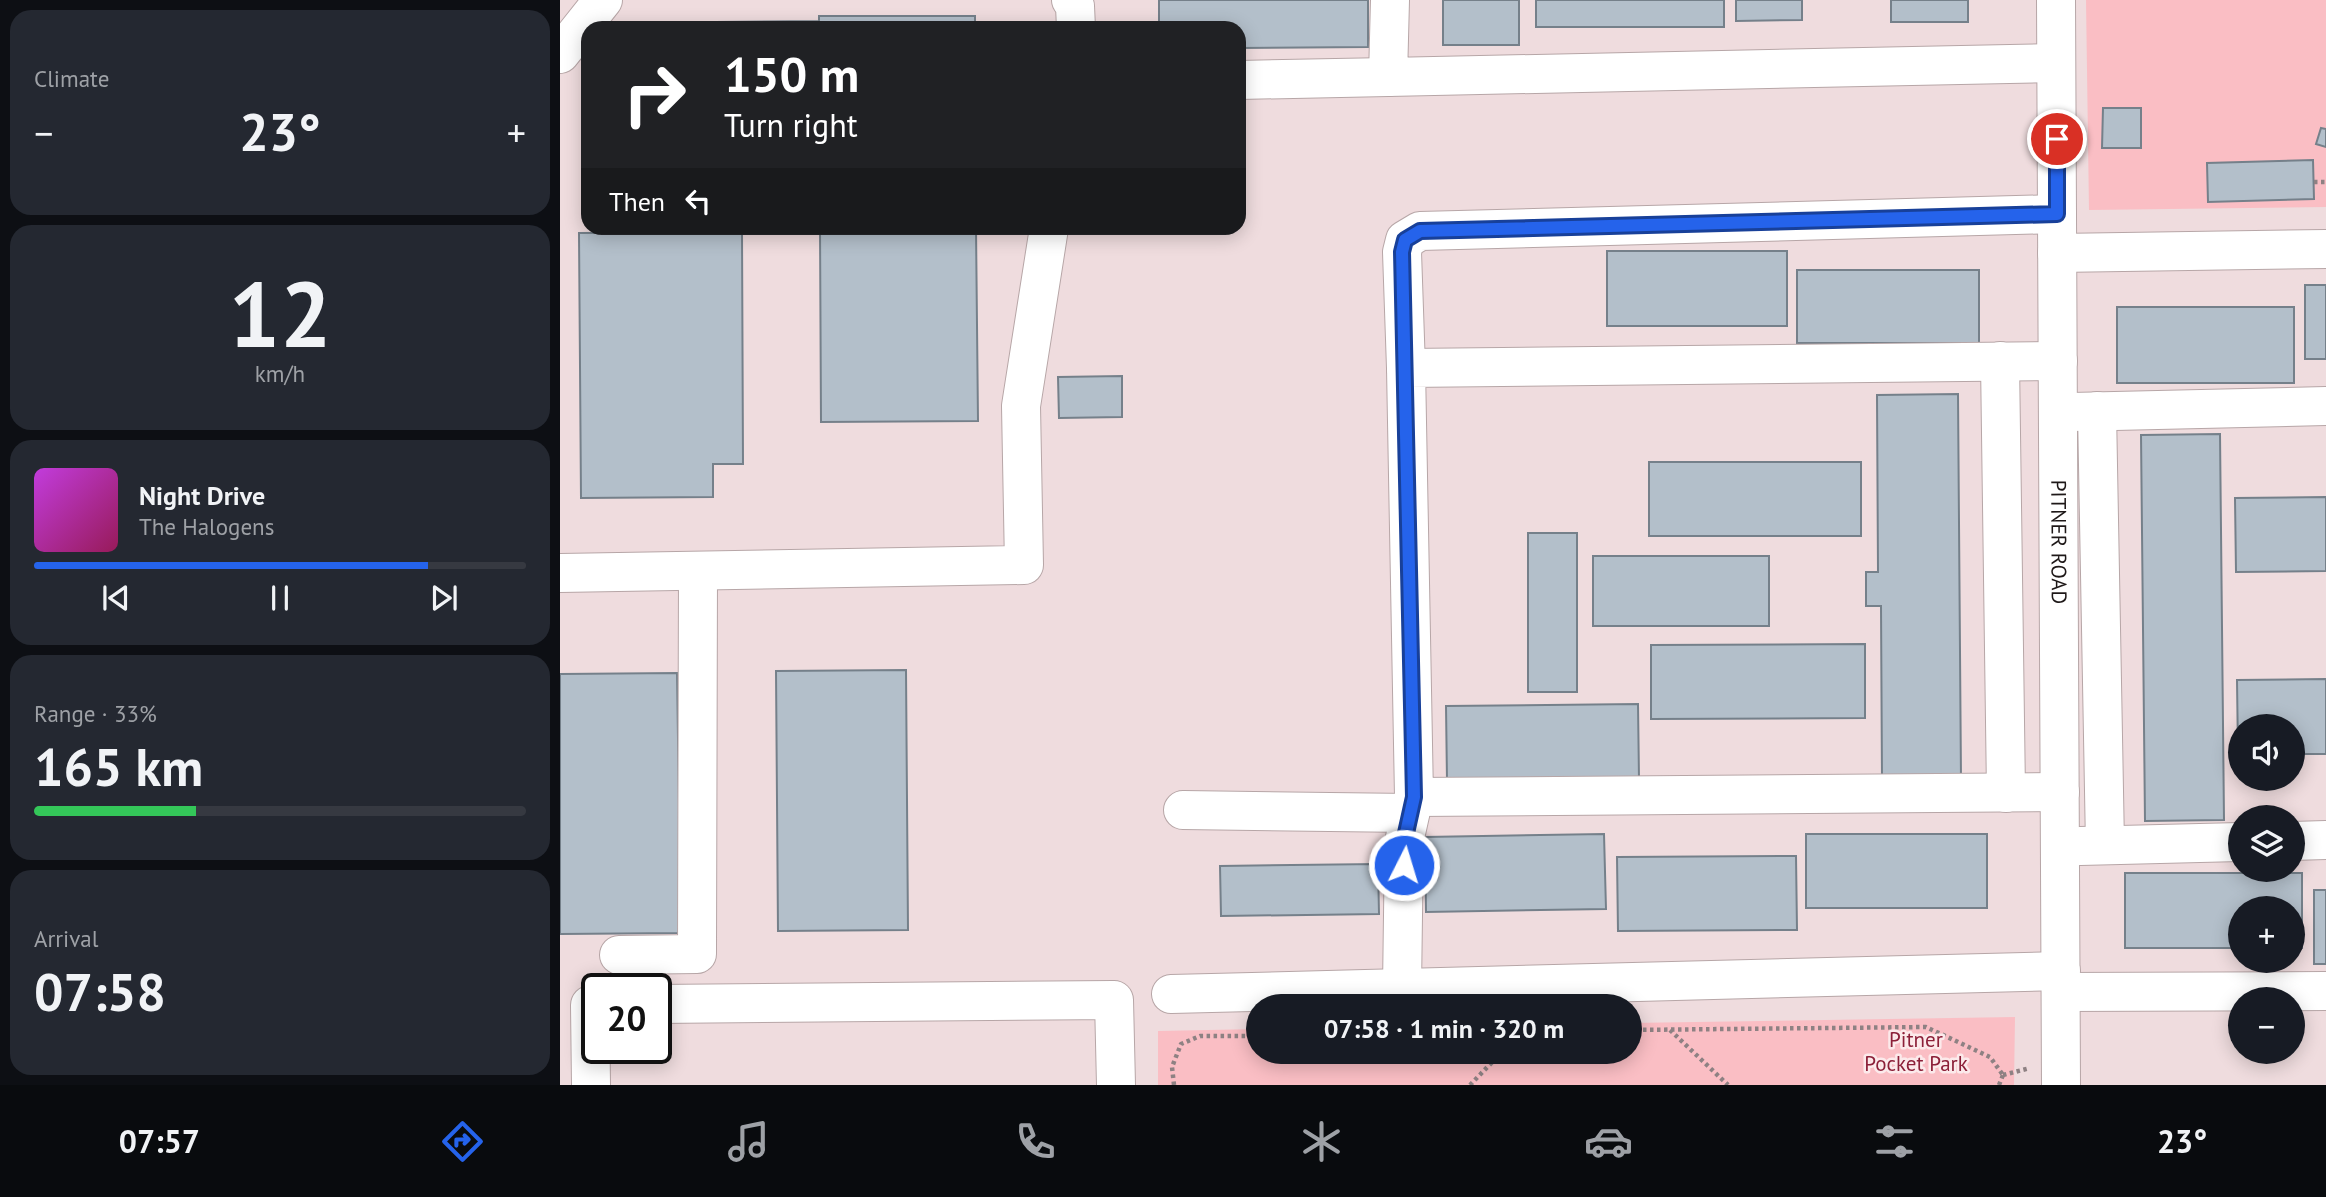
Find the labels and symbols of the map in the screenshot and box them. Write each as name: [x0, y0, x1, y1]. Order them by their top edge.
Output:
pin: [2027, 109, 2087, 169]
street label: PITNER ROAD: [2045, 480, 2073, 604]
position arrow: [1367, 828, 1441, 902]
speed limit sign: 20: [581, 973, 672, 1064]
park label: Pitner Pocket Park: [1864, 1026, 1968, 1077]

